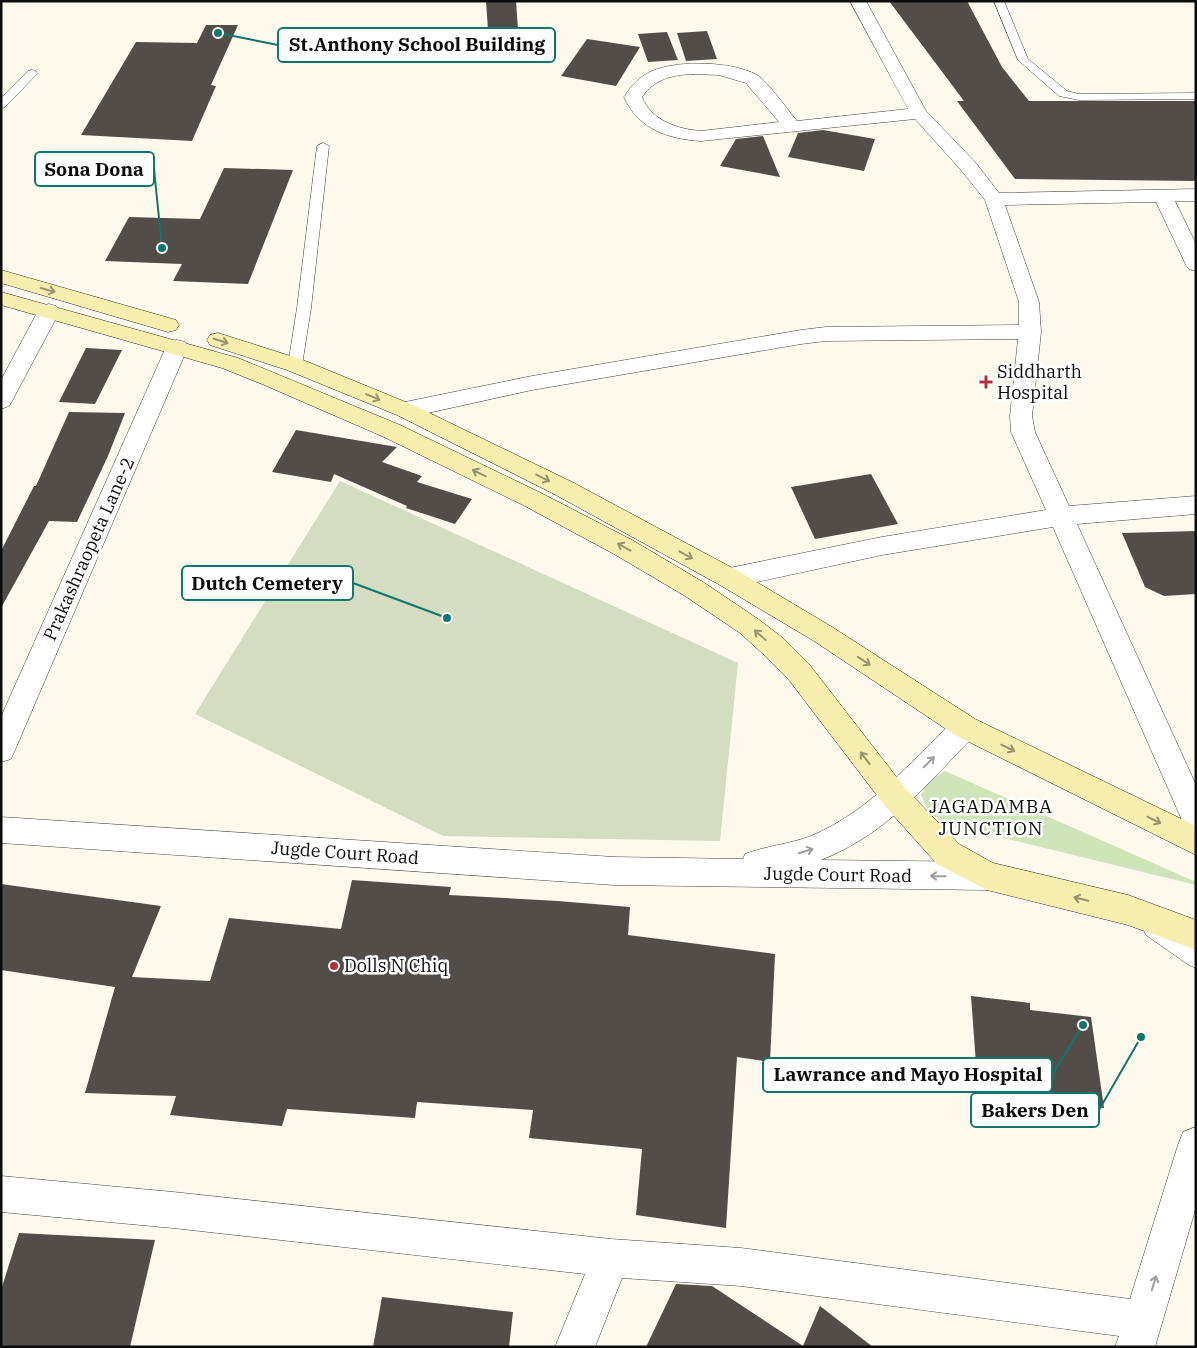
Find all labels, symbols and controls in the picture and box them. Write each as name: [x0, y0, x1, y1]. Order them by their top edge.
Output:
callout: St.Anthony School Building: [278, 28, 555, 62]
text: St.Anthony School Building: [289, 32, 545, 56]
callout: Sona Dona: [35, 152, 154, 186]
text: Sona Dona: [44, 157, 144, 181]
one-way arrow: [40, 285, 56, 295]
one-way arrow: [212, 337, 228, 346]
place label: Siddharth Hospital: [997, 360, 1082, 404]
marker: Siddharth Hospital: [979, 375, 993, 389]
one-way arrow: [365, 392, 380, 402]
street label: Prakashraopeta Lane-2: [38, 454, 139, 644]
one-way arrow: [472, 468, 487, 477]
one-way arrow: [535, 474, 550, 483]
one-way arrow: [616, 542, 631, 552]
one-way arrow: [678, 550, 693, 560]
callout: Dutch Cemetery: [182, 566, 353, 600]
text: Dutch Cemetery: [191, 571, 343, 595]
one-way arrow: [754, 630, 767, 641]
one-way arrow: [857, 656, 871, 666]
one-way arrow: [1000, 744, 1015, 754]
one-way arrow: [860, 752, 871, 765]
one-way arrow: [923, 756, 935, 769]
district label: JAGADAMBA JUNCTION: [929, 794, 1053, 840]
one-way arrow: [1146, 816, 1161, 826]
street label: Jugde Court Road: [270, 836, 420, 869]
one-way arrow: [798, 845, 814, 855]
street label: Jugde Court Road: [764, 862, 912, 887]
one-way arrow: [930, 871, 946, 881]
one-way arrow: [1073, 894, 1089, 903]
place label: Dolls N Chiq: [344, 954, 448, 977]
marker: Dolls N Chiq: [328, 960, 340, 972]
callout: Lawrance and Mayo Hospital: [763, 1058, 1052, 1092]
text: Lawrance and Mayo Hospital: [773, 1062, 1043, 1086]
callout: Bakers Den: [971, 1093, 1099, 1127]
text: Bakers Den: [981, 1098, 1089, 1122]
one-way arrow: [1149, 1276, 1159, 1292]

